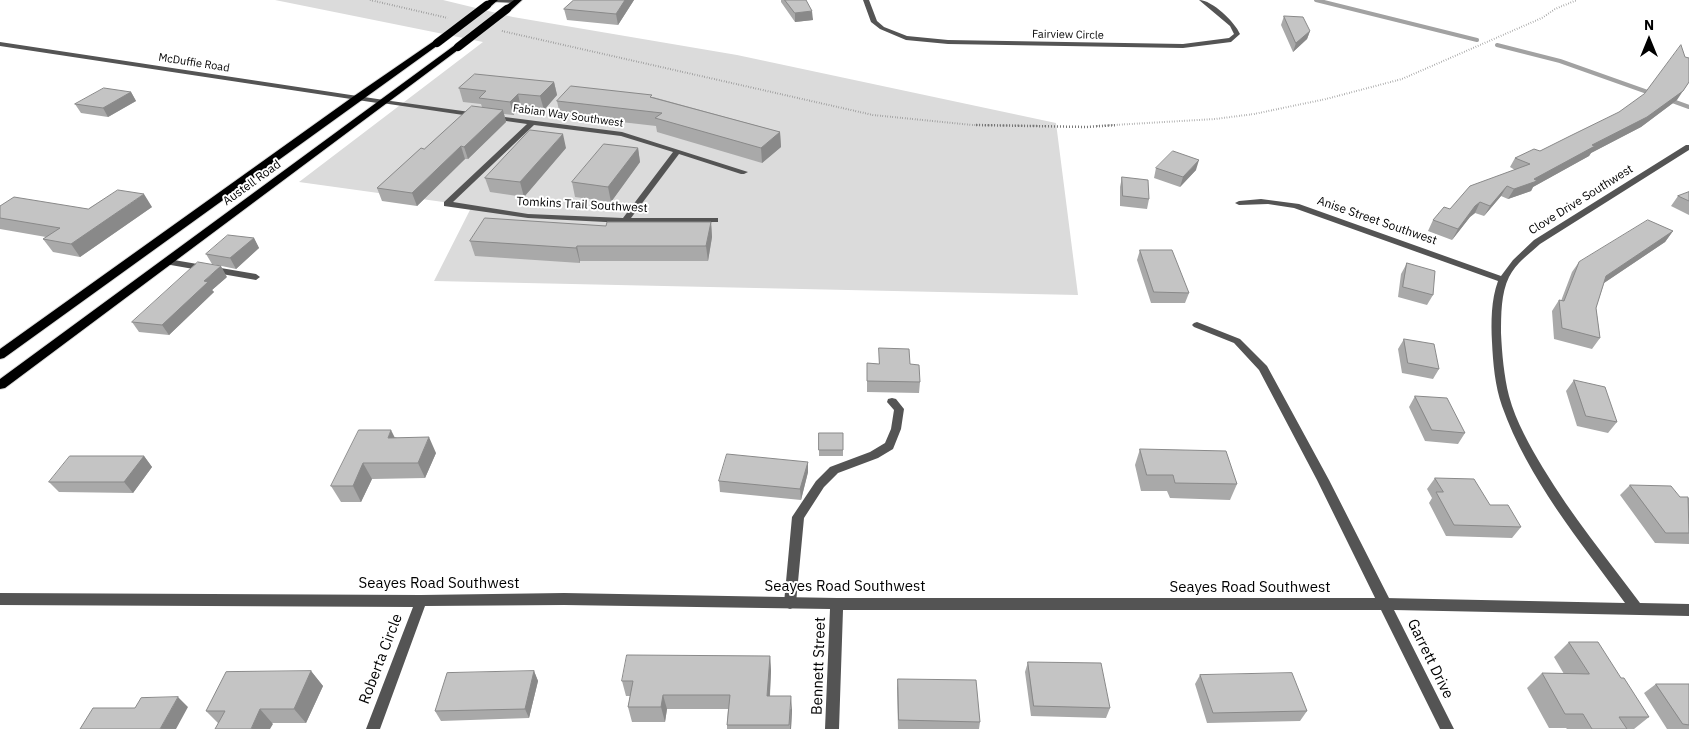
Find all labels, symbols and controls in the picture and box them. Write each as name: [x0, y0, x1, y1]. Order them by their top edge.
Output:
north arrow: [1624, 15, 1674, 65]
text: N: [1644, 16, 1654, 34]
street label: Fairview Circle: [1032, 28, 1104, 42]
street label: McDuffie Road: [158, 51, 230, 75]
street label: Fabian Way Southwest: [512, 102, 624, 130]
street label: Austell Road: [220, 157, 284, 209]
street label: Clove Drive Southwest: [1526, 162, 1636, 238]
street label: Tomkins Trail Southwest: [516, 194, 648, 216]
street label: Anise Street Southwest: [1315, 194, 1439, 248]
street label: Seayes Road Southwest: [359, 575, 519, 593]
street label: Seayes Road Southwest: [765, 578, 925, 596]
street label: Seayes Road Southwest: [1170, 579, 1330, 597]
street label: Roberta Circle: [355, 611, 407, 707]
street label: Garrett Drive: [1403, 616, 1457, 702]
street label: Bennett Street: [808, 617, 830, 715]

